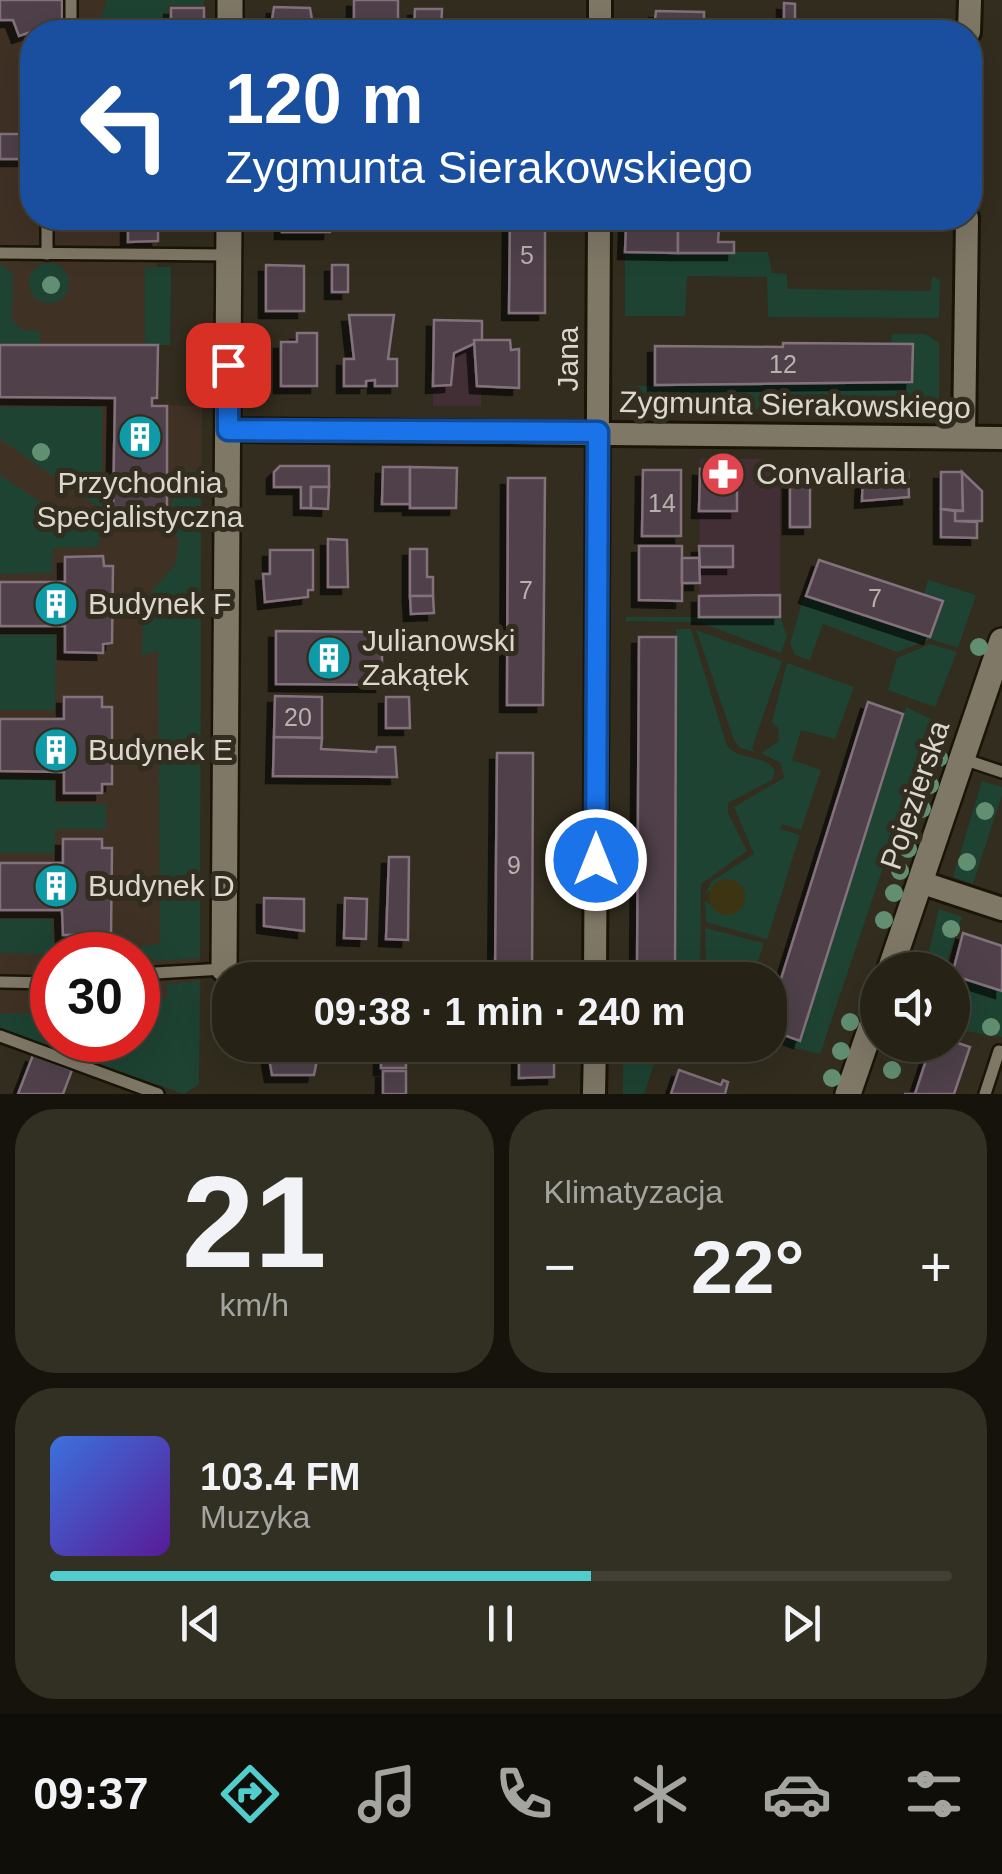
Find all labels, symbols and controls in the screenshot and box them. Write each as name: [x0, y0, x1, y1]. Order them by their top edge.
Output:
icon: left: [60, 60, 190, 190]
text: 120 m: [225, 60, 423, 138]
text: Zygmunta Sierakowskiego: [225, 142, 753, 193]
house number: 5: [520, 241, 534, 269]
pin: [186, 323, 271, 408]
street label: Jana: [551, 326, 584, 392]
icon: arrive: [201, 338, 256, 393]
house number: 12: [769, 350, 797, 378]
street label: Zygmunta Sierakowskiego: [619, 385, 971, 424]
building icon: Przychodnia Specjalistyczna: [117, 414, 163, 460]
pharmacy icon: Convallaria: [700, 451, 746, 497]
place label: Convallaria: [756, 457, 906, 490]
place label: Przychodnia Specjalistyczna: [37, 466, 244, 533]
house number: 14: [648, 489, 676, 517]
house number: 7: [519, 576, 533, 604]
building icon: Budynek F: [33, 581, 79, 627]
house number: 7: [868, 584, 882, 612]
place label: Budynek F: [88, 587, 231, 620]
place label: Julianowski Zakątek: [362, 624, 515, 691]
building icon: Julianowski Zakątek: [306, 635, 352, 681]
house number: 20: [284, 703, 312, 731]
street label: Pojezierska: [874, 716, 955, 874]
building icon: Budynek E: [33, 727, 79, 773]
place label: Budynek E: [88, 733, 233, 766]
position arrow: [544, 808, 648, 912]
house number: 9: [507, 851, 521, 879]
building icon: Budynek D: [33, 863, 79, 909]
place label: Budynek D: [88, 869, 235, 902]
speed limit sign: 30: [30, 932, 160, 1062]
map controls: [860, 952, 970, 1062]
button: sound: [860, 952, 970, 1062]
text: 09:38 · 1 min · 240 m: [314, 991, 685, 1033]
text: 21: [182, 1149, 327, 1295]
text: Klimatyzacja: [544, 1174, 723, 1210]
text: 22°: [691, 1225, 804, 1309]
text: −: [544, 1236, 576, 1298]
text: +: [920, 1236, 952, 1298]
text: km/h: [220, 1287, 289, 1323]
text: 103.4 FM: [200, 1456, 361, 1498]
text: Muzyka: [200, 1499, 310, 1535]
icon: previous: [173, 1596, 228, 1651]
icon: pause: [473, 1596, 528, 1651]
icon: next: [774, 1596, 829, 1651]
icon: directions: [215, 1759, 285, 1829]
icon: music: [352, 1759, 422, 1829]
icon: phone: [489, 1759, 559, 1829]
icon: climate: [625, 1759, 695, 1829]
icon: car: [762, 1759, 832, 1829]
icon: filters: [899, 1759, 969, 1829]
text: 09:37: [33, 1768, 148, 1819]

